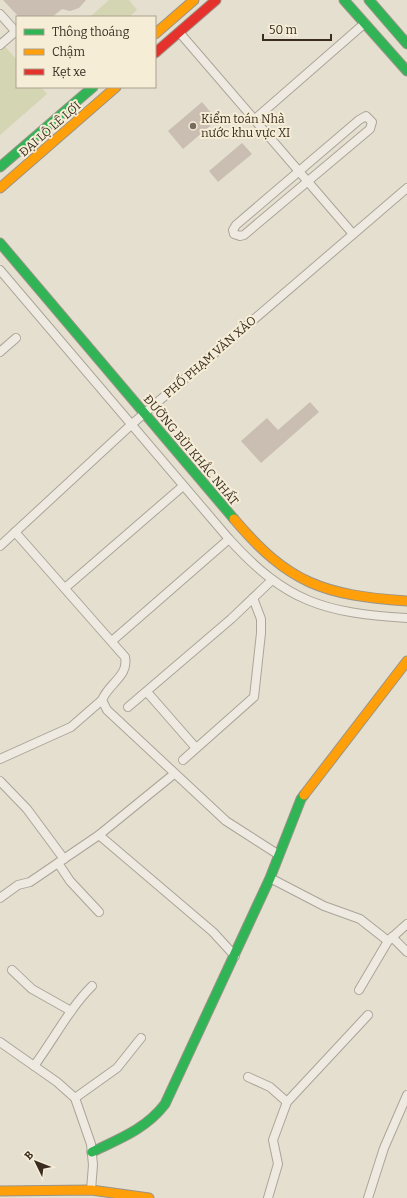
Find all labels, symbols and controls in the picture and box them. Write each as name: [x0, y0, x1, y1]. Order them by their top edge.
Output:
legend: [16, 16, 156, 88]
scale bar: [263, 16, 331, 42]
text: 50 m: [269, 23, 298, 37]
text: Thông thoáng: [52, 25, 130, 39]
text: Chậm: [52, 45, 85, 59]
text: Kẹt xe: [52, 65, 86, 79]
street label: ĐẠI LỘ LÊ LỢI: [15, 97, 83, 159]
place label: Kiểm toán Nhà nước khu vực XI: [201, 111, 290, 140]
marker: Kiểm toán Nhà nước khu vực XI: [188, 121, 198, 131]
street label: PHỐ PHẠM VĂN XẢO: [160, 312, 259, 401]
street label: ĐƯỜNG BÙI KHẮC NHẤT: [141, 390, 244, 508]
north arrow: [16, 1142, 56, 1182]
text: B: [22, 1148, 36, 1163]

